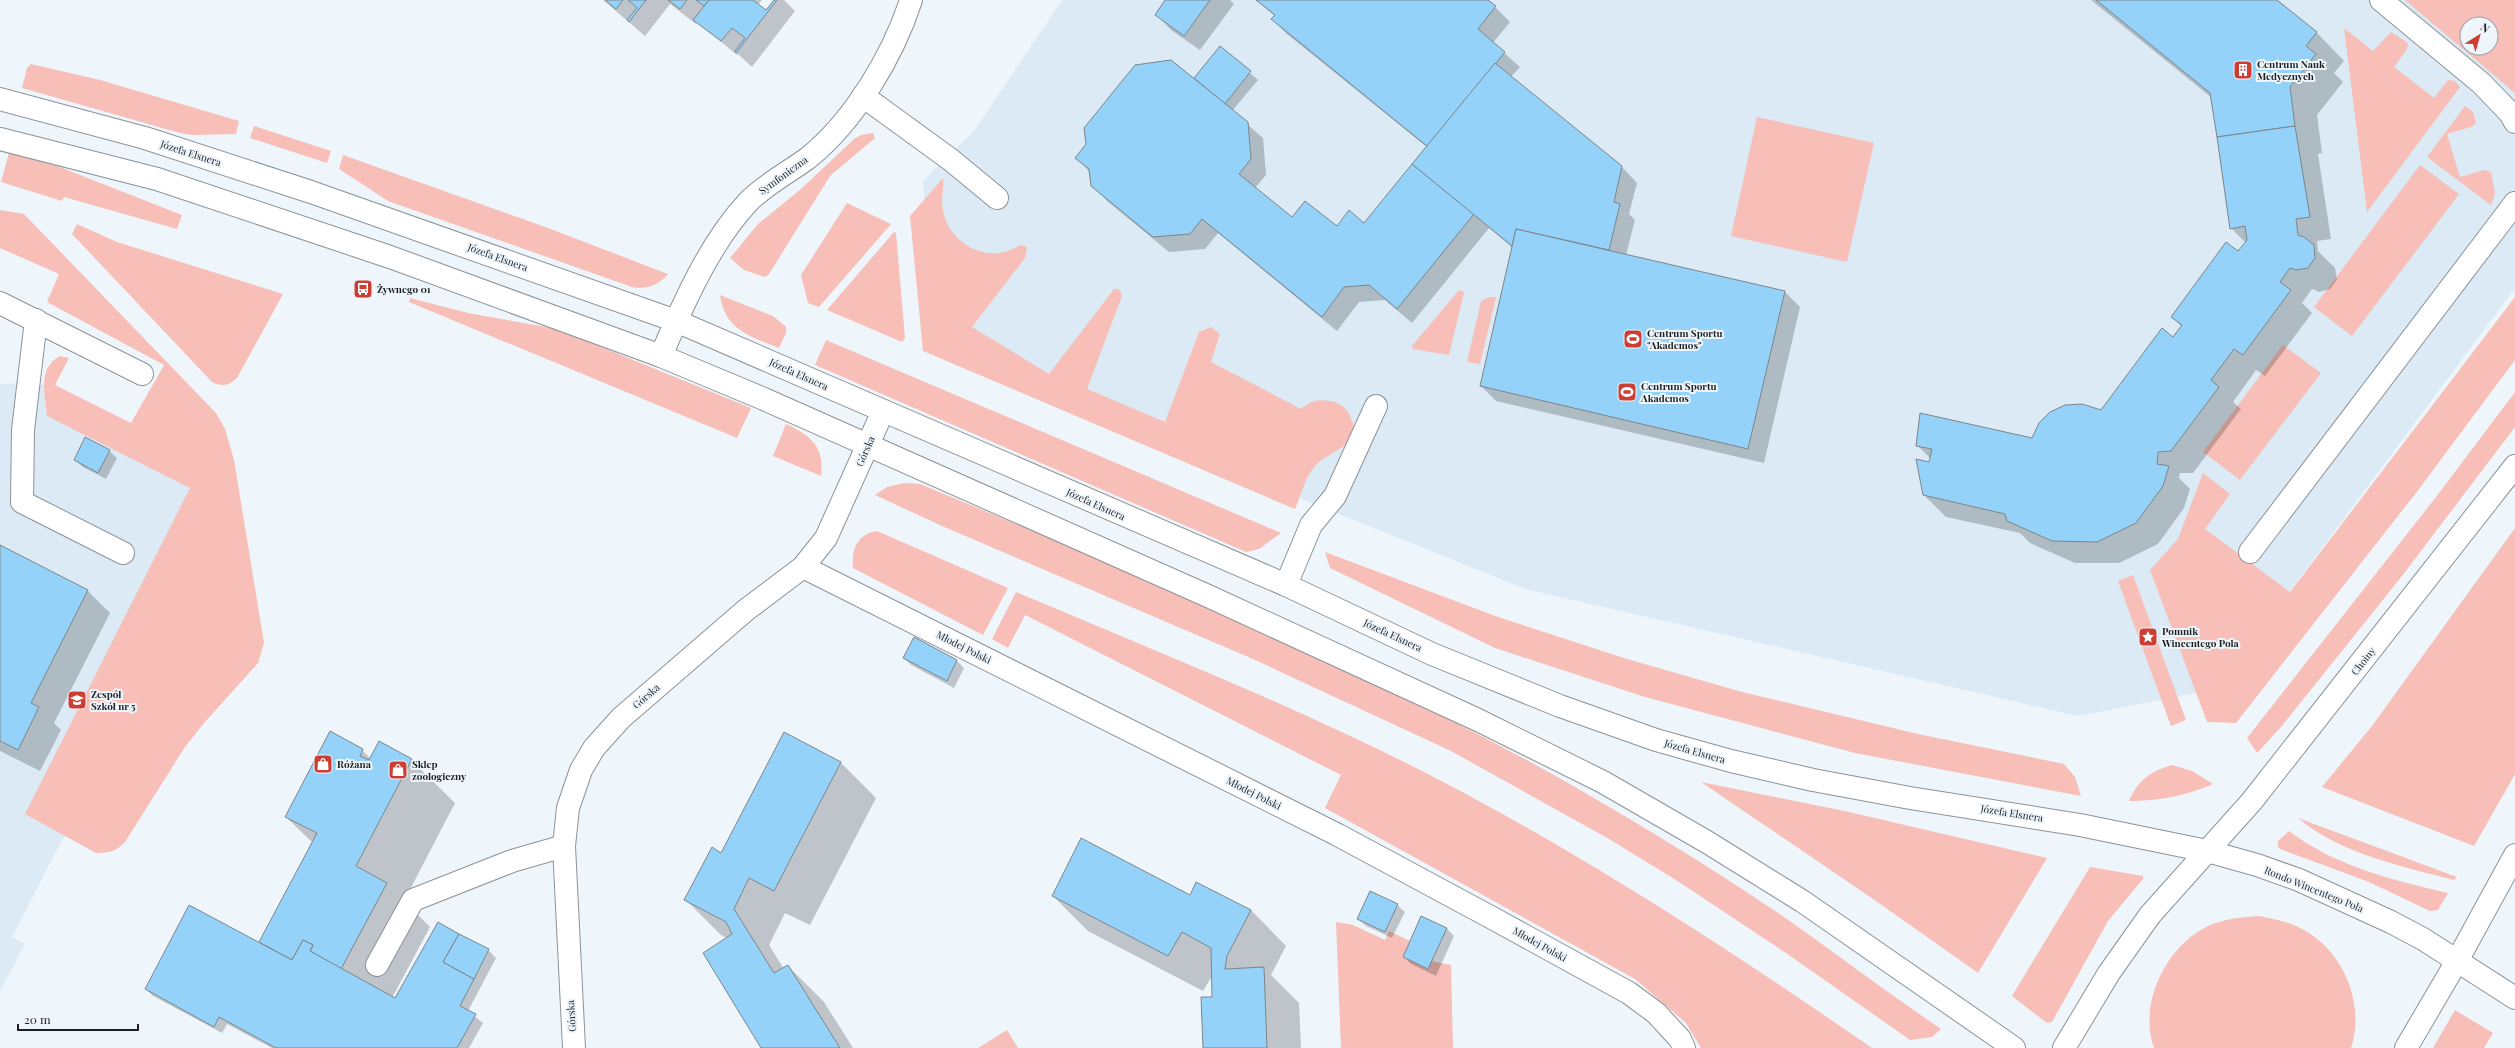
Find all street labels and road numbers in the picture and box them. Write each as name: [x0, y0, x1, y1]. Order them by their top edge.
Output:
street label: Józefa Elsnera: [158, 136, 223, 169]
street label: Symfoniczna: [756, 152, 810, 198]
street label: Józefa Elsnera: [465, 239, 530, 274]
street label: Józefa Elsnera: [766, 354, 831, 393]
street label: Górska: [852, 434, 878, 468]
street label: Józefa Elsnera: [1063, 484, 1128, 523]
street label: Józefa Elsnera: [1361, 615, 1424, 655]
street label: Młodej Polski: [934, 627, 994, 667]
street label: Choiny: [2348, 644, 2378, 678]
street label: Górska: [629, 680, 663, 712]
street label: Józefa Elsnera: [1662, 735, 1727, 766]
street label: Młodej Polski: [1224, 773, 1284, 813]
street label: Józefa Elsnera: [1979, 801, 2044, 825]
street label: Rondo Wincentego Pola: [2262, 863, 2366, 915]
street label: Młodej Polski: [1510, 923, 1570, 965]
street label: Górska: [563, 1000, 579, 1032]

